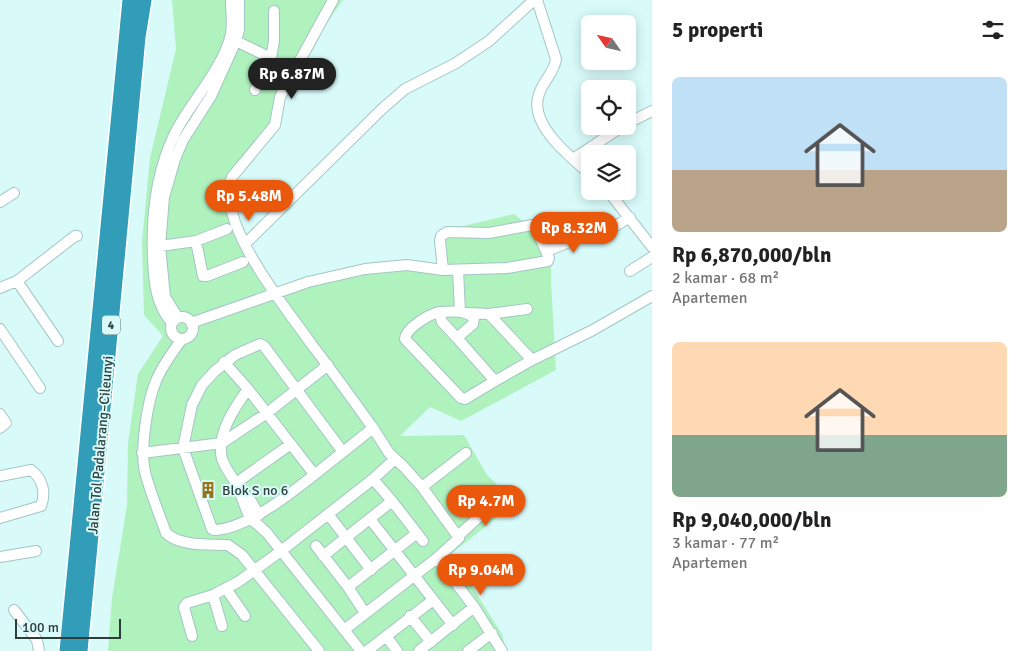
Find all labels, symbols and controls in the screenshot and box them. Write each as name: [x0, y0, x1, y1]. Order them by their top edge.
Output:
north arrow: [581, 15, 636, 70]
map controls: [581, 15, 636, 200]
icon: filters: [979, 16, 1007, 44]
text: 5 properti: [672, 17, 763, 43]
pin: Rp 6.87M: [240, 58, 344, 100]
text: Rp 6.87M: [259, 64, 325, 84]
button: locate: [581, 80, 636, 135]
icon: home: [795, 110, 885, 200]
button: layers: [581, 145, 636, 200]
pin: Rp 5.48M: [197, 180, 301, 222]
text: Rp 5.48M: [216, 186, 282, 206]
pin: Rp 8.32M: [522, 212, 626, 254]
text: Rp 8.32M: [541, 218, 607, 238]
text: Rp 6,870,000/bln: [672, 242, 831, 268]
text: 2 kamar · 68 m²: [672, 268, 779, 288]
text: Apartemen: [672, 288, 748, 308]
road number: 4: [102, 316, 120, 334]
street label: Jalan Tol Padalarang–Cileunyi: [84, 355, 117, 535]
icon: home: [795, 375, 885, 465]
building icon: Blok S no 6: [198, 480, 218, 500]
place label: Blok S no 6: [222, 482, 288, 499]
pin: Rp 4.7M: [440, 484, 532, 527]
text: Rp 4.7M: [457, 491, 515, 511]
text: Rp 9,040,000/bln: [672, 507, 831, 533]
text: 3 kamar · 77 m²: [672, 533, 779, 553]
text: Apartemen: [672, 553, 748, 573]
pin: Rp 9.04M: [429, 554, 533, 596]
text: Rp 9.04M: [448, 560, 514, 580]
scale bar: [15, 616, 121, 639]
text: 100 m: [22, 619, 59, 636]

